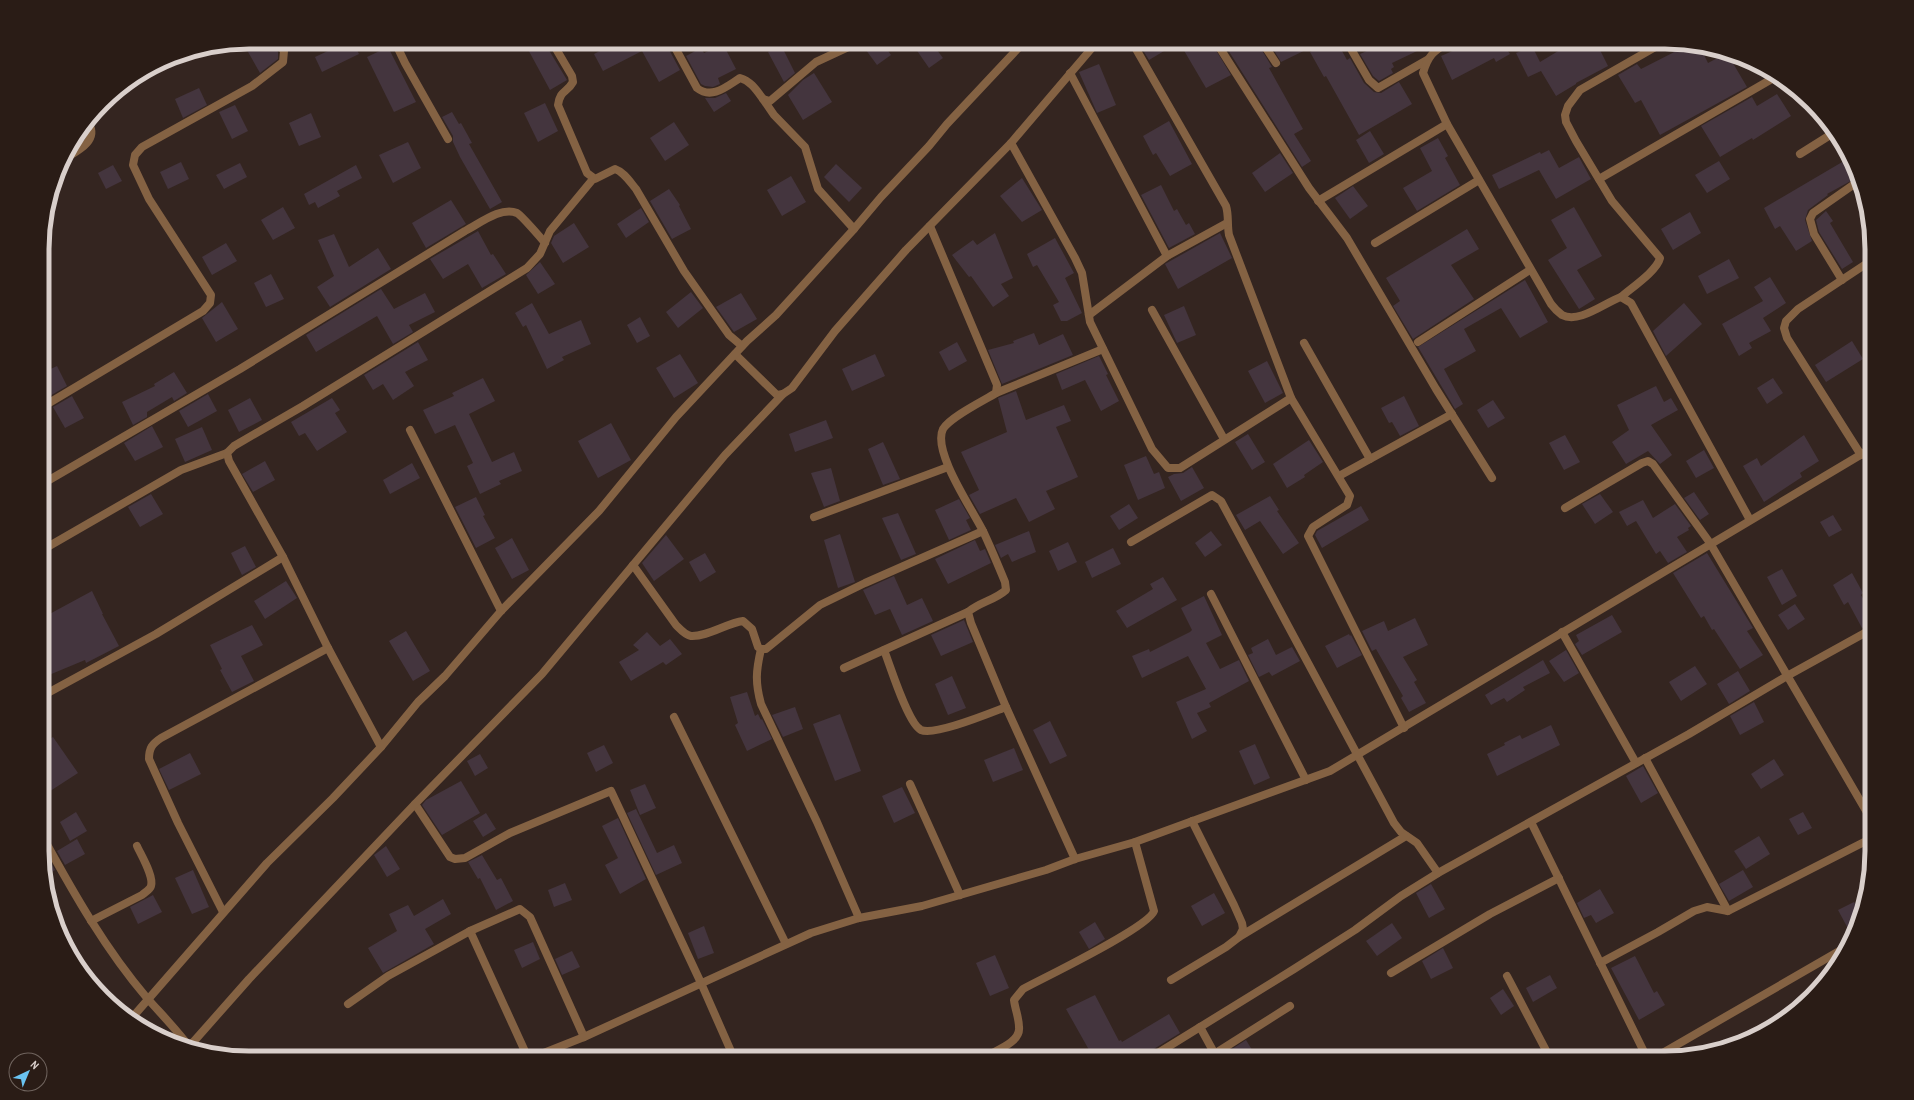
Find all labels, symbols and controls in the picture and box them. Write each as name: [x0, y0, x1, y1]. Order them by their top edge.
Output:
north arrow: [8, 1052, 48, 1092]
text: N: [28, 1058, 42, 1072]

